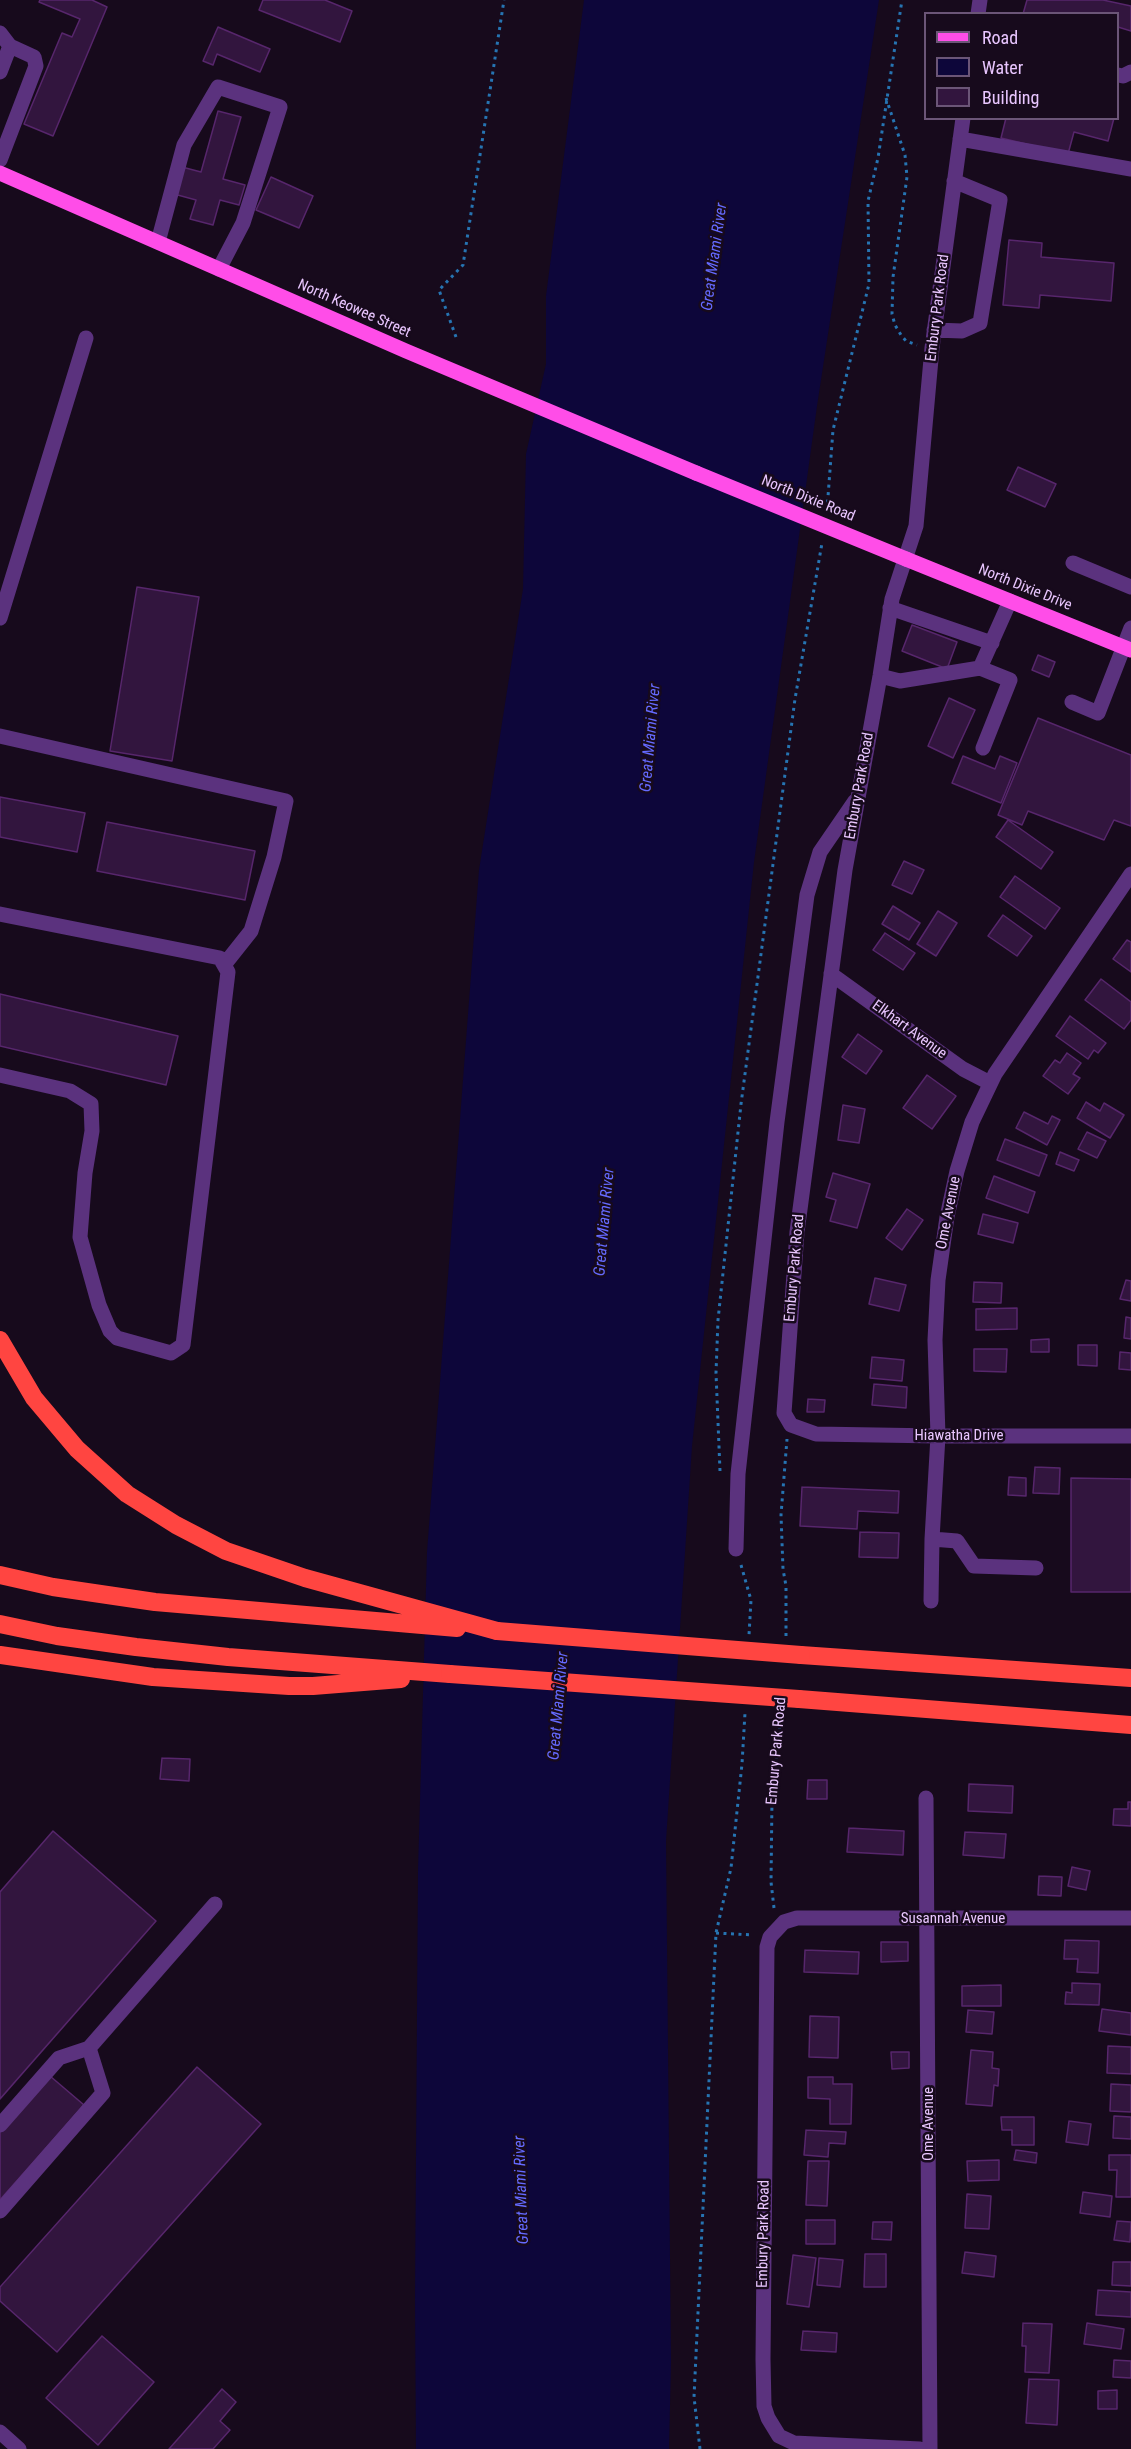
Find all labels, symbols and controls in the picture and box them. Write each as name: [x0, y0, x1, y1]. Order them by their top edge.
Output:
legend: [924, 12, 1119, 120]
text: Road: [982, 27, 1018, 48]
text: Water: [982, 57, 1023, 78]
text: Building: [982, 87, 1039, 108]
water label: Great Miami River: [698, 202, 732, 312]
street label: Embury Park Road: [922, 253, 954, 363]
street label: North Keowee Street: [295, 276, 413, 342]
street label: North Dixie Road: [758, 472, 858, 526]
street label: North Dixie Drive: [976, 561, 1074, 615]
water label: Great Miami River: [637, 683, 665, 793]
street label: Embury Park Road: [842, 731, 878, 841]
street label: Elkhart Avenue: [868, 997, 950, 1063]
water label: Great Miami River: [591, 1167, 619, 1277]
street label: Ome Avenue: [933, 1175, 965, 1251]
street label: Embury Park Road: [781, 1213, 809, 1323]
street label: Hiawatha Drive: [914, 1427, 1004, 1445]
water label: Great Miami River: [545, 1651, 573, 1761]
street label: Embury Park Road: [763, 1696, 791, 1806]
street label: Susannah Avenue: [901, 1910, 1005, 1928]
street label: Ome Avenue: [920, 2087, 938, 2161]
water label: Great Miami River: [511, 2135, 533, 2245]
street label: Embury Park Road: [754, 2180, 774, 2288]

